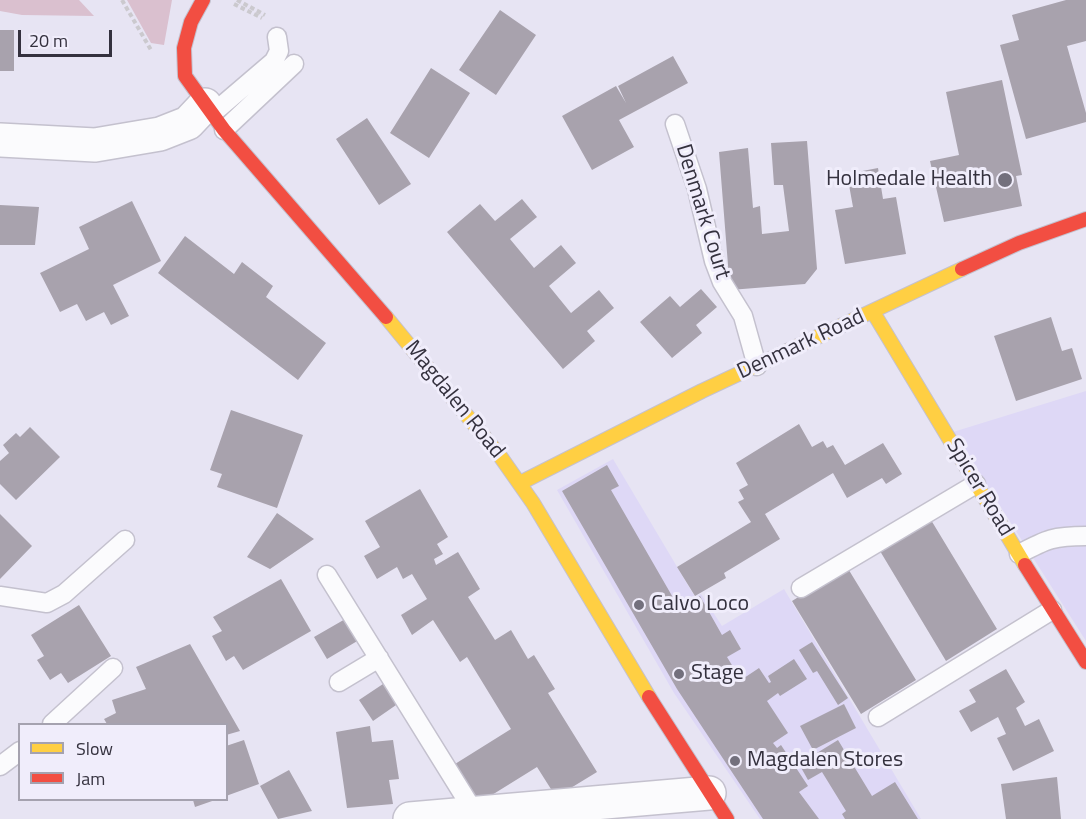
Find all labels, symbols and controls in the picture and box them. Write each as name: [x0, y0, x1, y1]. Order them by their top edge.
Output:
scale bar: [21, 18, 116, 56]
text: 20 m: [29, 27, 68, 54]
street label: Denmark Court: [669, 141, 735, 283]
place label: Holmedale Health: [826, 167, 992, 193]
marker: Holmedale Health: [996, 171, 1014, 189]
street label: Denmark Road: [733, 304, 869, 386]
street label: Magdalen Road: [398, 336, 510, 464]
street label: Spicer Road: [940, 434, 1018, 542]
place label: Calvo Loco: [651, 592, 749, 618]
marker: Calvo Loco: [632, 598, 646, 612]
place label: Stage: [691, 661, 744, 687]
marker: Stage: [672, 667, 686, 681]
legend: [18, 723, 228, 801]
text: Slow: [76, 735, 113, 762]
place label: Magdalen Stores: [747, 748, 903, 774]
marker: Magdalen Stores: [728, 754, 742, 768]
text: Jam: [76, 765, 105, 792]

